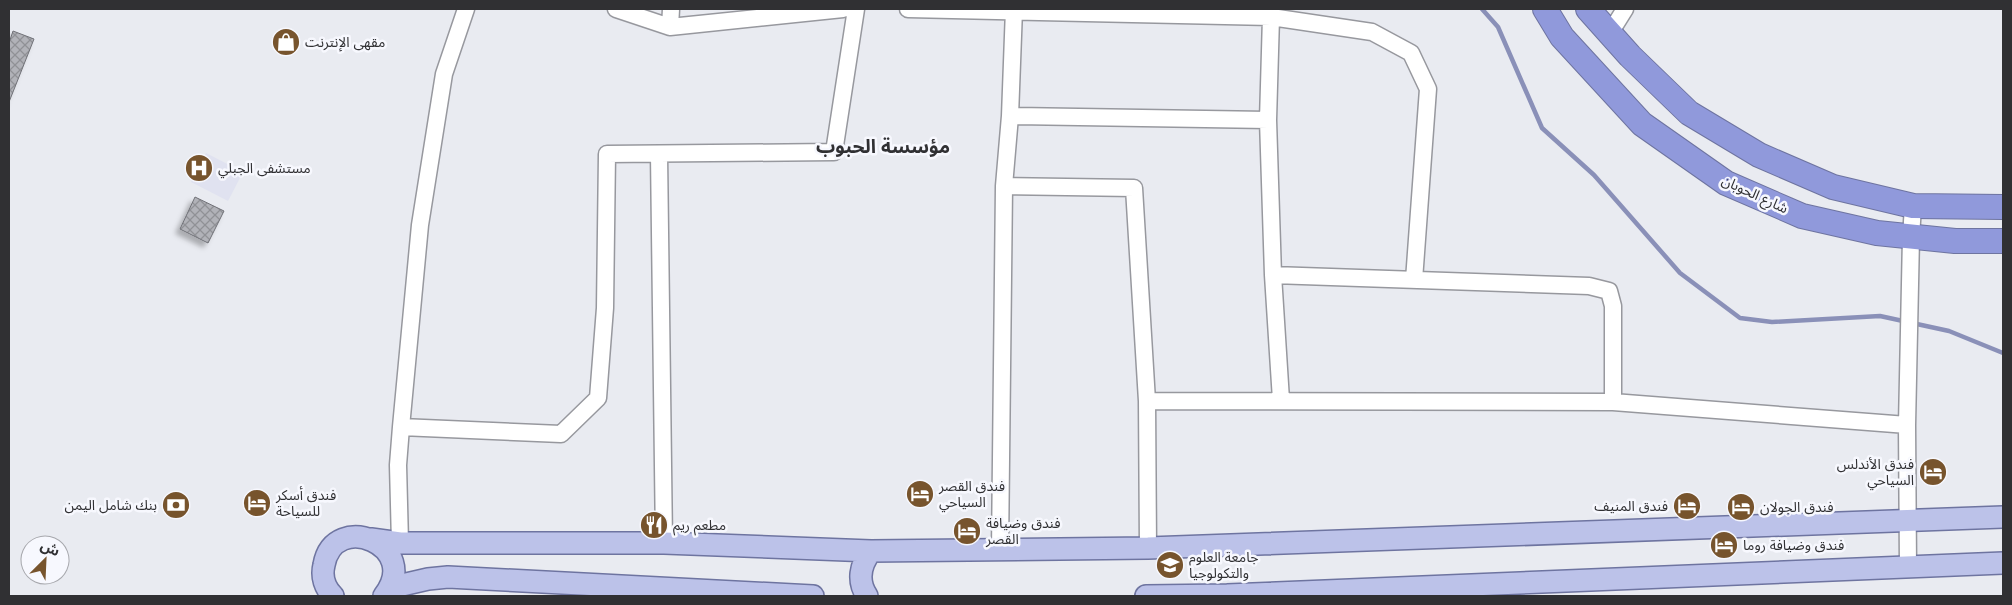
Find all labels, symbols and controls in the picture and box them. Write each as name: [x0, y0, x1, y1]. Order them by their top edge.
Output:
shop icon: مقهى الإنترنت: [271, 27, 301, 57]
place label: مقهى الإنترنت: [305, 34, 385, 52]
district label: مؤسسة الحبوب: [816, 136, 950, 157]
hospital icon: مستشفى الجبلي: [184, 153, 214, 183]
place label: مستشفى الجبلي: [218, 160, 311, 179]
street label: شارع الحوبان: [1718, 172, 1791, 219]
place label: فندق الأندلس السياحي: [1837, 456, 1914, 491]
hotel icon: فندق الأندلس السياحي: [1918, 457, 1948, 487]
place label: فندق القصر السياحي: [938, 478, 1005, 513]
hotel icon: فندق القصر السياحي: [905, 479, 935, 509]
place label: فندق أسكر للسياحة: [275, 486, 336, 519]
hotel icon: فندق أسكر للسياحة: [242, 488, 272, 518]
bank icon: بنك شامل اليمن: [161, 490, 191, 520]
hotel icon: فندق المنيف: [1672, 491, 1702, 521]
hotel icon: فندق الجولان: [1726, 492, 1756, 522]
place label: بنك شامل اليمن: [65, 497, 157, 514]
place label: فندق المنيف: [1594, 498, 1668, 514]
place label: فندق الجولان: [1760, 499, 1833, 516]
restaurant icon: مطعم ريم: [639, 510, 669, 540]
place label: فندق وضيافة القصر: [985, 515, 1061, 548]
hotel icon: فندق وضيافة القصر: [952, 516, 982, 546]
place label: مطعم ريم: [673, 517, 726, 536]
hotel icon: فندق وضيافة روما: [1709, 530, 1739, 560]
north arrow: [20, 535, 70, 585]
text: ش: [38, 537, 62, 559]
place label: فندق وضيافة روما: [1743, 537, 1844, 554]
place label: جامعة العلوم والتكولوجيا: [1189, 549, 1259, 582]
school or university icon: جامعة العلوم والتكولوجيا: [1155, 550, 1185, 580]

